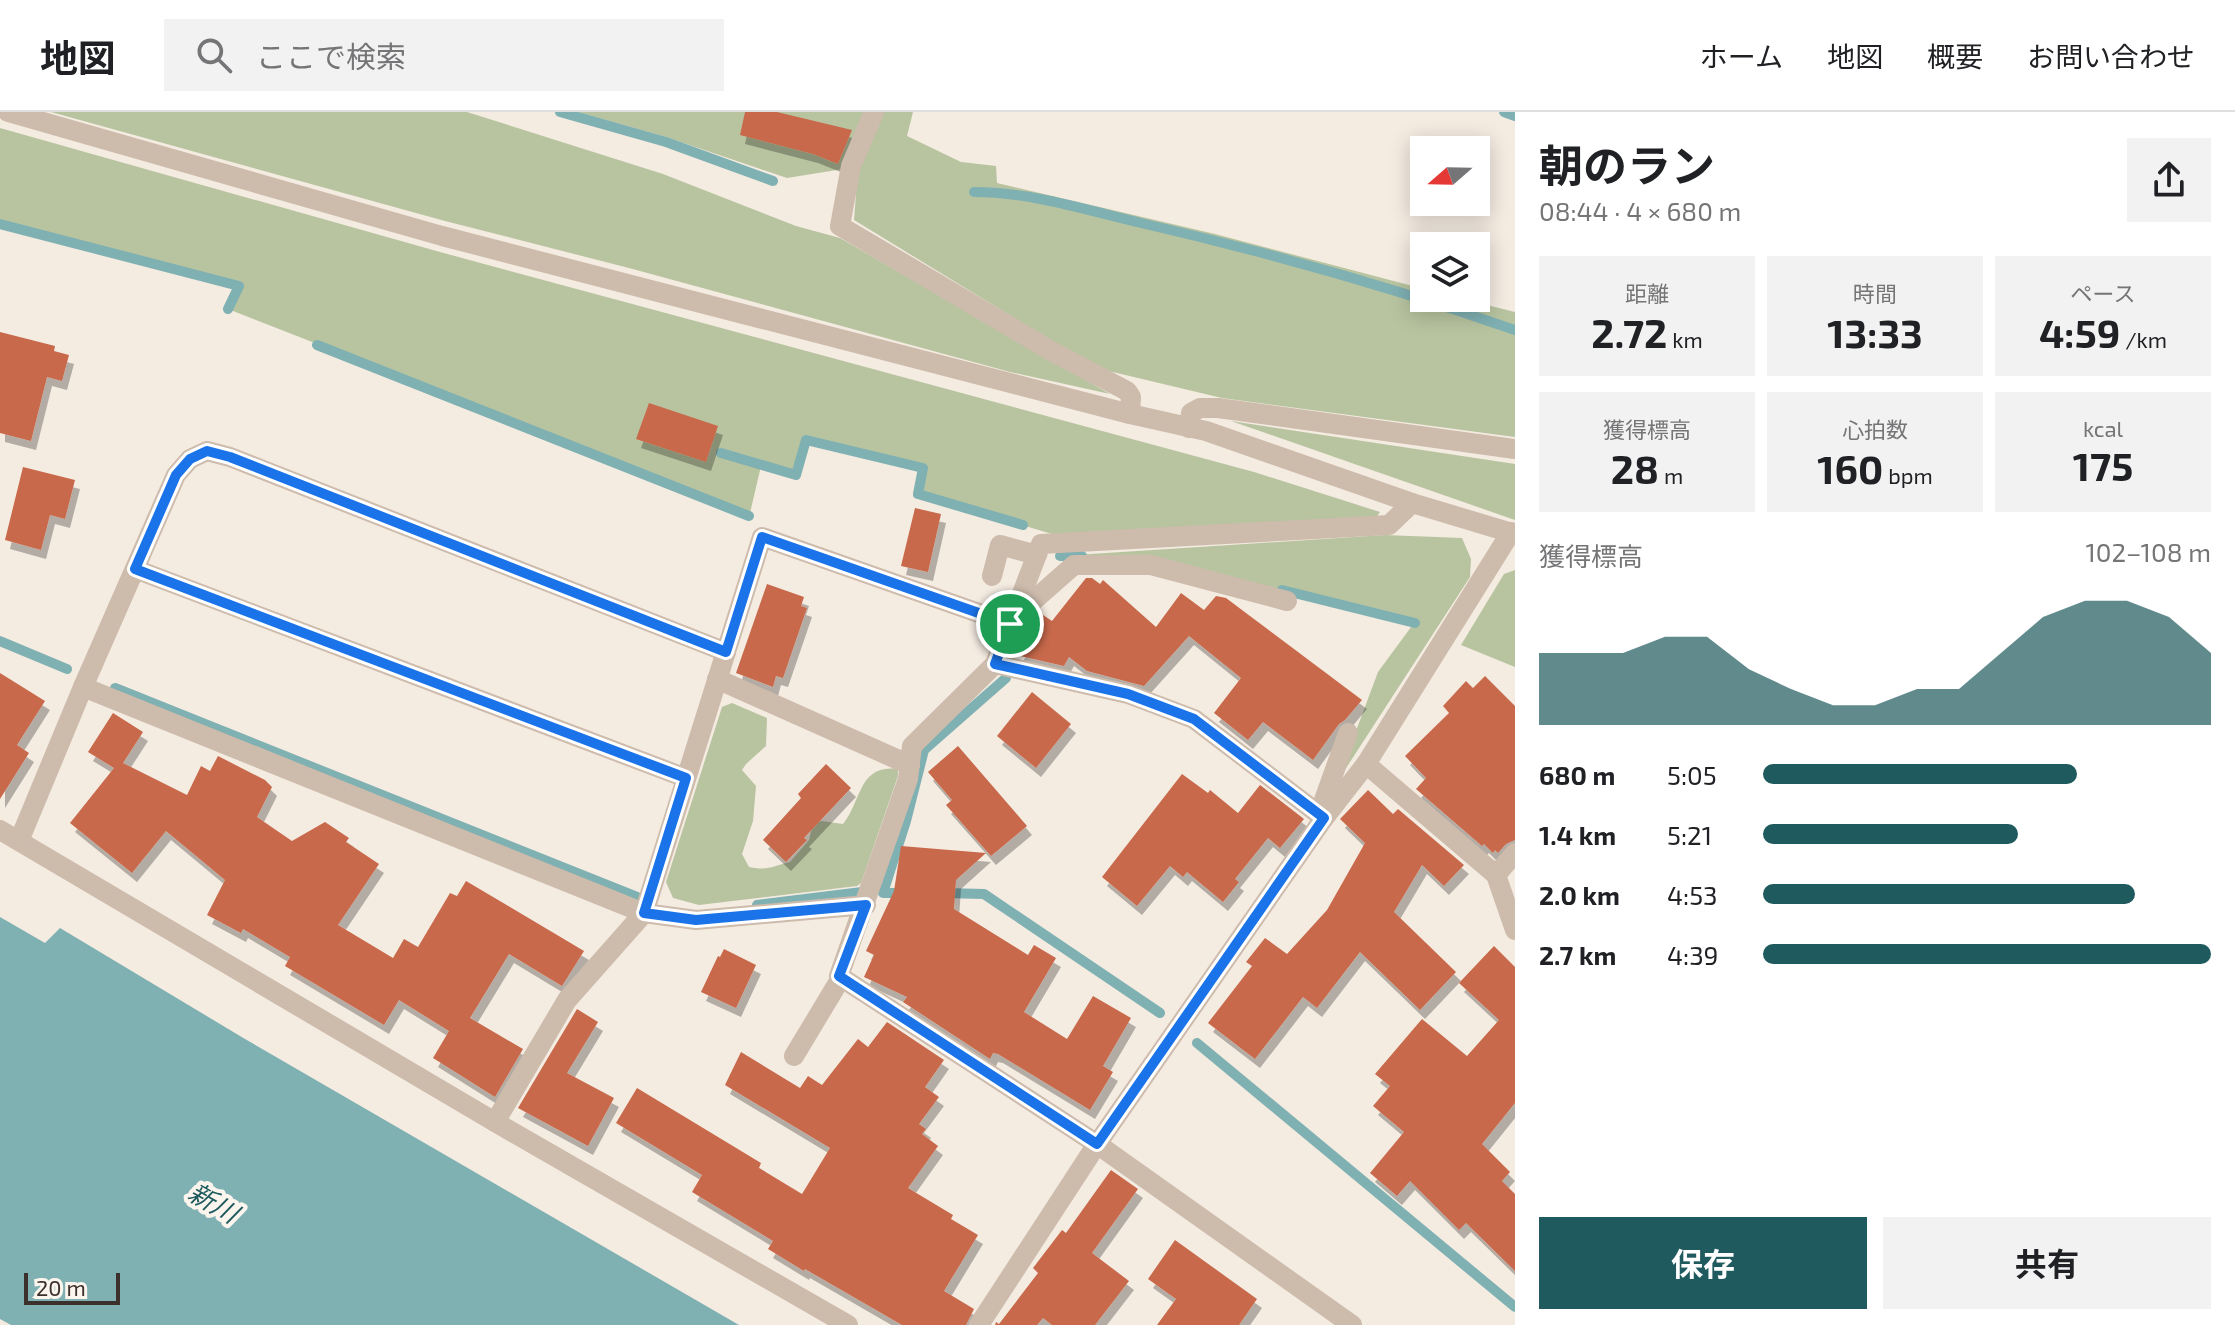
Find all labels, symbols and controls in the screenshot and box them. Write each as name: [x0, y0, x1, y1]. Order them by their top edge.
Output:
search box: [164, 19, 724, 91]
icon: search: [192, 33, 236, 77]
text: 地図: [40, 34, 116, 80]
text: ここで検索: [256, 38, 406, 74]
text: ホーム: [1700, 39, 1783, 73]
text: 地図: [1827, 39, 1883, 73]
text: 概要: [1927, 39, 1983, 73]
text: お問い合わせ: [2027, 39, 2195, 73]
north arrow: [1410, 136, 1490, 216]
map controls: [1410, 136, 1490, 312]
text: 朝のラン: [1539, 138, 1715, 191]
button: share: [2127, 138, 2211, 222]
text: 08:44 · 4 × 680 m: [1539, 195, 1741, 226]
button: layers: [1410, 232, 1490, 312]
text: 距離: [1625, 280, 1669, 306]
text: 時間: [1853, 280, 1897, 306]
text: ペース: [2071, 280, 2135, 306]
text: 2.72: [1591, 308, 1667, 356]
text: 13:33: [1827, 308, 1923, 356]
text: 4:59: [2039, 308, 2120, 356]
text: km: [1667, 326, 1703, 352]
text: /km: [2120, 326, 2167, 352]
text: kcal: [2083, 415, 2123, 441]
text: 獲得標高: [1603, 416, 1691, 442]
text: 心拍数: [1842, 416, 1908, 442]
text: 175: [2073, 441, 2133, 489]
text: 28: [1611, 444, 1659, 492]
text: 160: [1817, 444, 1883, 492]
text: m: [1659, 462, 1683, 488]
text: bpm: [1883, 462, 1933, 488]
text: 102–108 m: [2085, 536, 2211, 567]
text: 獲得標高: [1539, 540, 1643, 571]
pin: [976, 590, 1044, 658]
icon: arrive: [988, 602, 1032, 646]
text: 680 m: [1539, 759, 1615, 790]
text: 5:05: [1667, 759, 1717, 790]
text: 1.4 km: [1539, 819, 1616, 850]
text: 5:21: [1667, 819, 1712, 850]
text: 2.0 km: [1539, 879, 1620, 910]
text: 4:53: [1667, 879, 1718, 910]
text: 2.7 km: [1539, 939, 1616, 970]
text: 4:39: [1667, 939, 1718, 970]
water label: 新川: [184, 1176, 247, 1230]
button: 保存: [1539, 1217, 1867, 1309]
button: 共有: [1883, 1217, 2211, 1309]
scale bar: [24, 1269, 120, 1305]
text: 20 m: [36, 1274, 86, 1300]

